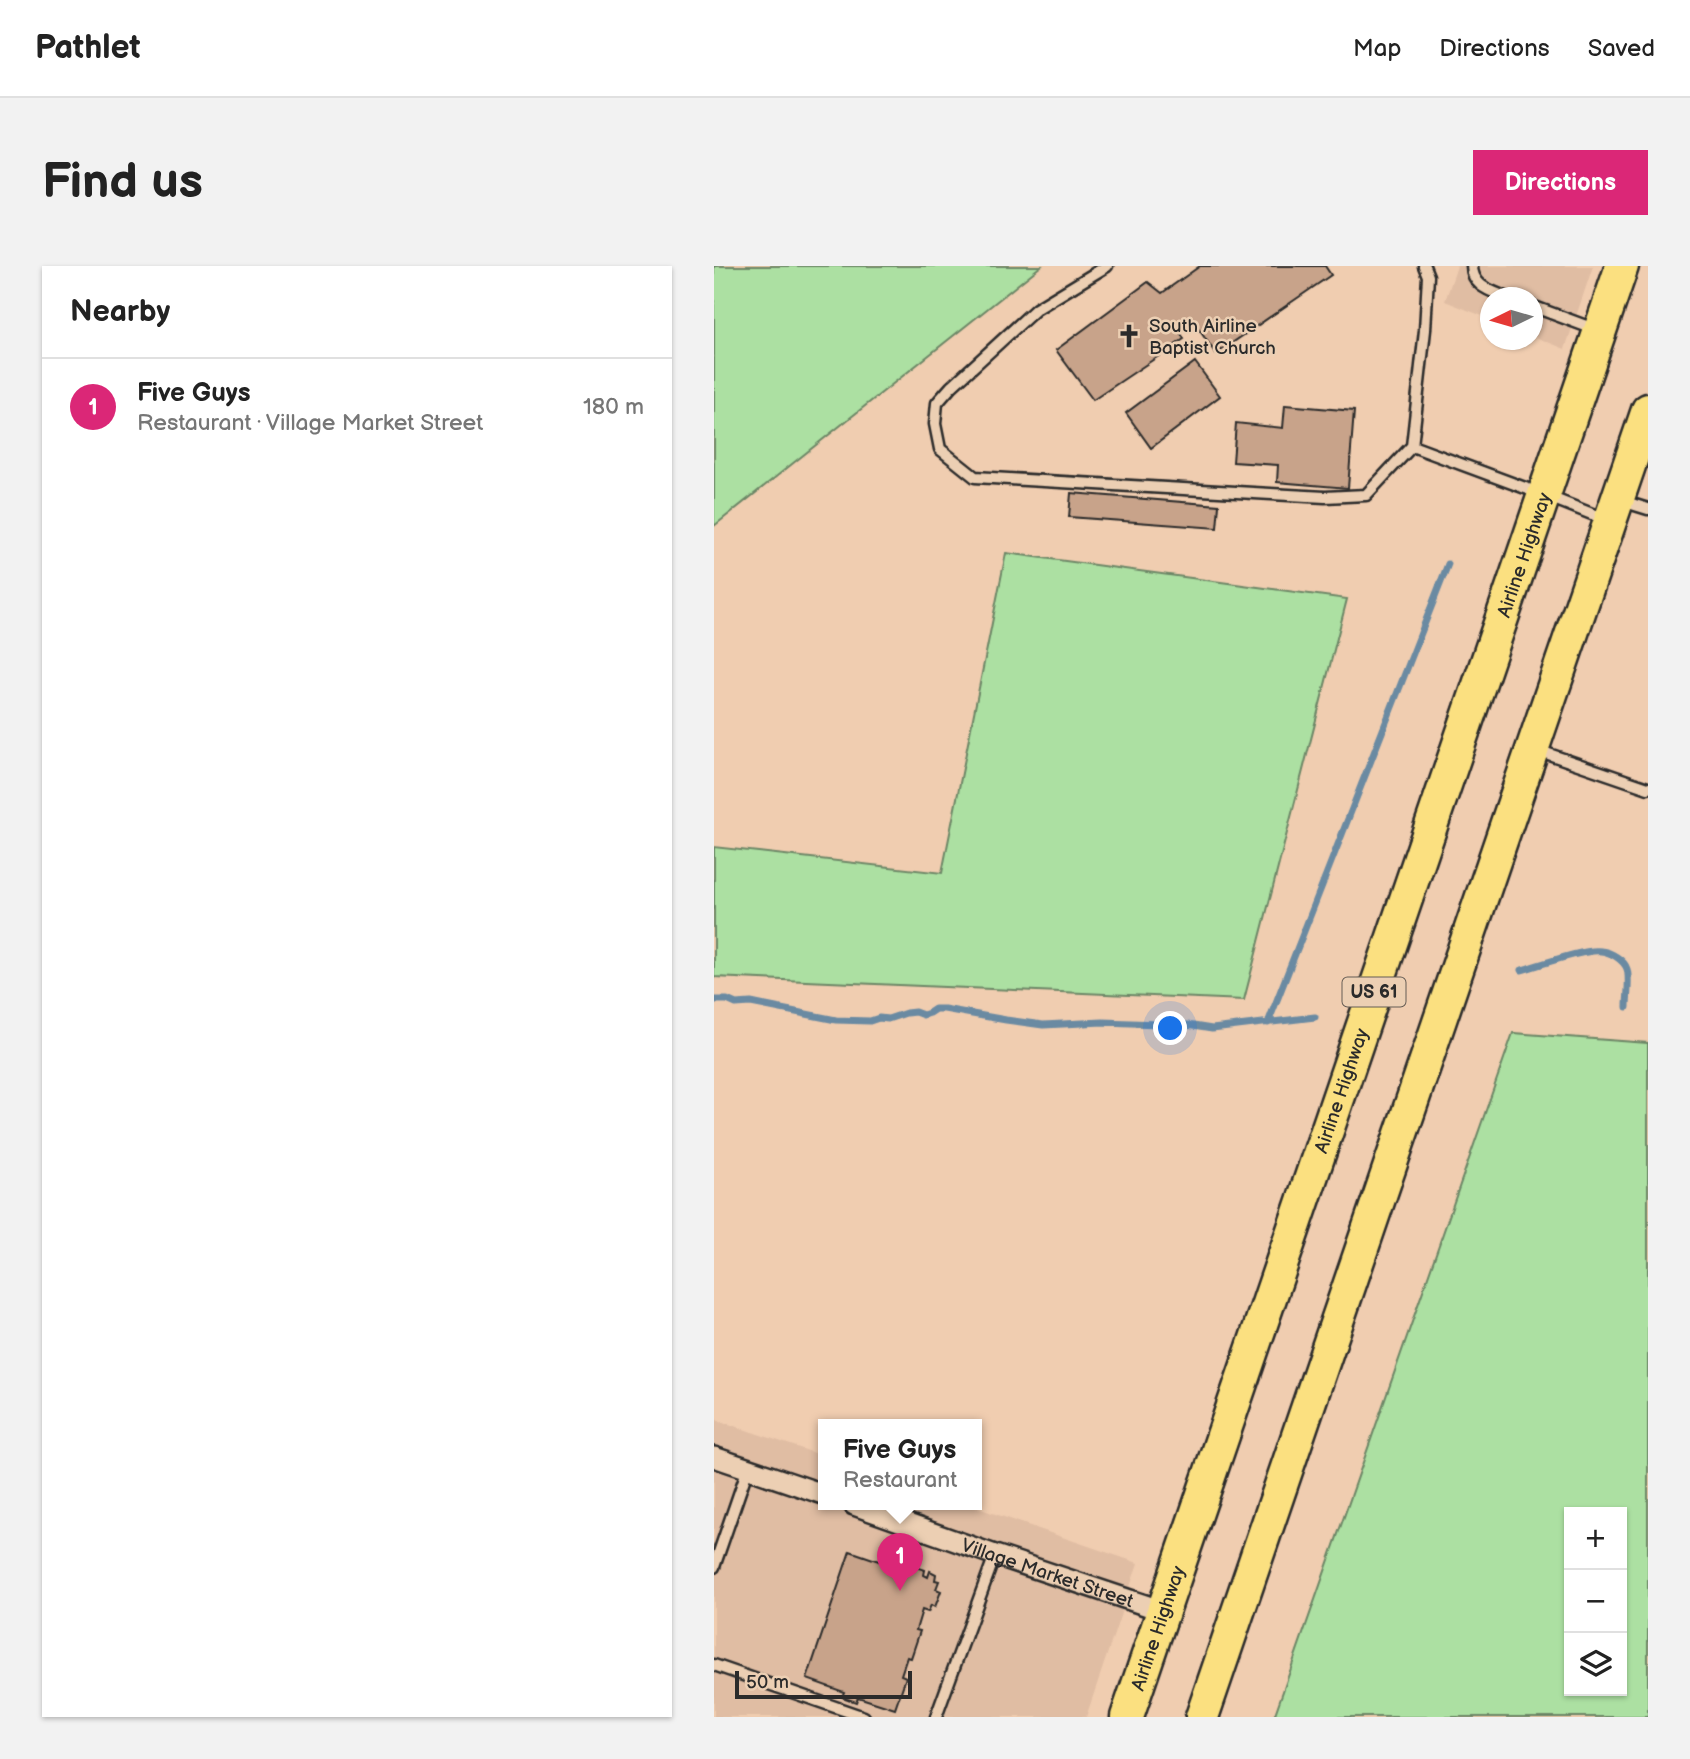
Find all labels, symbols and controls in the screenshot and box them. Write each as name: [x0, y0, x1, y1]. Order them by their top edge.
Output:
text: Pathlet: [35, 28, 140, 68]
text: Map: [1353, 34, 1401, 63]
text: Directions: [1439, 34, 1550, 63]
text: Saved: [1588, 34, 1655, 63]
button: Directions: [1473, 150, 1648, 215]
text: Find us: [42, 153, 203, 212]
north arrow: [1480, 287, 1543, 350]
text: Nearby: [70, 294, 170, 330]
place label: South Airline Baptist Church: [1149, 315, 1276, 360]
church icon: South Airline Baptist Church: [1115, 322, 1143, 350]
text: Five Guys: [137, 378, 250, 409]
text: 1: [88, 393, 98, 421]
text: 180 m: [583, 393, 644, 421]
text: Restaurant · Village Market Street: [137, 409, 483, 437]
street label: Airline Highway: [1493, 489, 1557, 621]
road number: US 61: [1342, 978, 1406, 1006]
your location: [1153, 1011, 1187, 1045]
street label: Airline Highway: [1310, 1025, 1374, 1156]
popup: [818, 1419, 982, 1510]
text: Five Guys: [843, 1435, 956, 1466]
text: Restaurant: [843, 1466, 957, 1494]
map controls: [1564, 1507, 1627, 1696]
button: +: [1564, 1507, 1627, 1570]
pin: 1: [877, 1533, 923, 1591]
street label: Village Market Street: [958, 1534, 1136, 1613]
street label: Airline Highway: [1127, 1563, 1191, 1694]
button: −: [1564, 1570, 1627, 1633]
button: layers: [1564, 1633, 1627, 1696]
scale bar: [735, 1668, 912, 1700]
text: 50 m: [746, 1671, 789, 1694]

